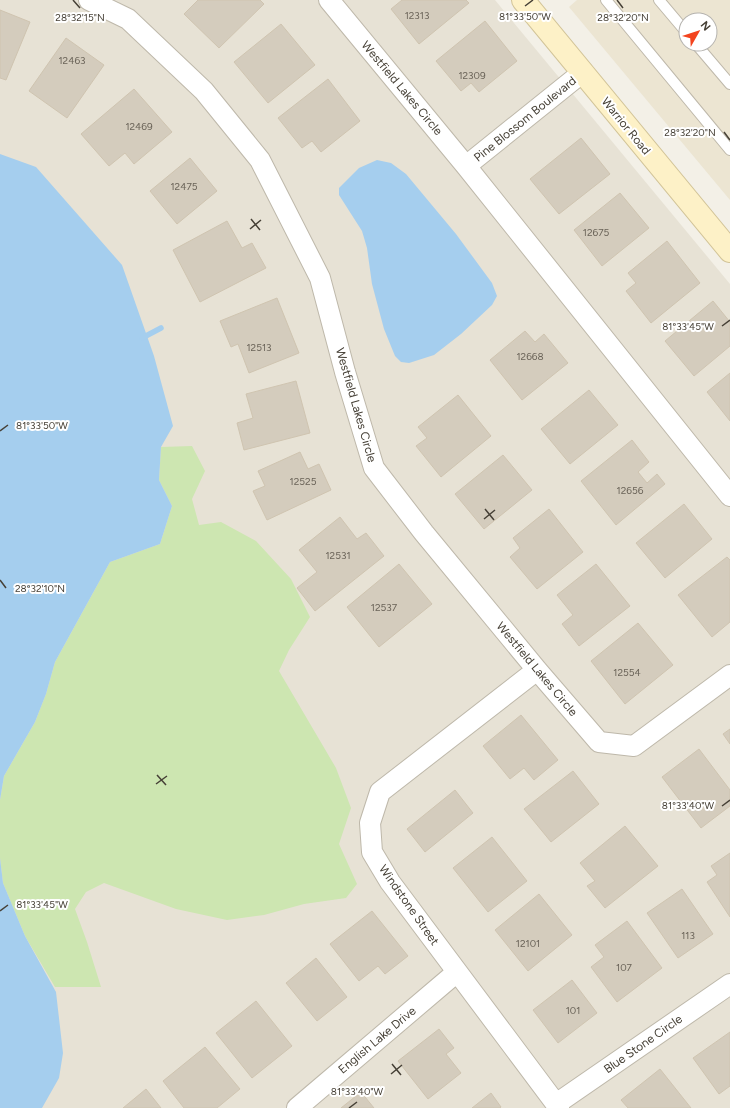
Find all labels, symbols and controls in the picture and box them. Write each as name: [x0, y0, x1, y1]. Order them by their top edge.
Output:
house number: 12313: [405, 9, 429, 22]
text: 81°33'50"W: [499, 10, 551, 23]
text: 28°32'15"N: [55, 11, 105, 24]
text: 28°32'20"N: [597, 11, 649, 24]
north arrow: [678, 12, 718, 52]
text: N: [698, 19, 713, 33]
street label: Westfield Lakes Circle: [359, 38, 446, 138]
house number: 12463: [58, 54, 86, 67]
house number: 12309: [458, 69, 486, 82]
street label: Pine Blossom Boulevard: [471, 73, 579, 165]
street label: Warrior Road: [599, 95, 653, 157]
house number: 12469: [125, 120, 153, 133]
text: 28°32'20"N: [664, 126, 716, 139]
house number: 12475: [170, 180, 198, 193]
house number: 12675: [583, 226, 610, 239]
text: 81°33'45"W: [662, 320, 714, 333]
house number: 12513: [246, 341, 272, 354]
street label: Westfield Lakes Circle: [333, 346, 379, 464]
house number: 12668: [516, 350, 544, 363]
text: 81°33'50"W: [16, 419, 68, 432]
house number: 12525: [290, 475, 317, 488]
house number: 12656: [617, 484, 644, 497]
house number: 12531: [325, 549, 351, 562]
text: 28°32'10"N: [15, 582, 65, 595]
house number: 12537: [371, 601, 398, 614]
street label: Westfield Lakes Circle: [494, 619, 581, 719]
house number: 12554: [613, 666, 641, 679]
text: 81°33'40"W: [662, 799, 715, 812]
street label: Windstone Street: [376, 862, 442, 948]
text: 81°33'45"W: [16, 898, 68, 911]
house number: 113: [681, 929, 695, 942]
house number: 12101: [516, 937, 540, 950]
house number: 107: [616, 961, 633, 974]
street label: English Lake Drive: [335, 1003, 419, 1076]
house number: 101: [566, 1004, 580, 1017]
street label: Blue Stone Circle: [601, 1012, 685, 1076]
text: 81°33'40"W: [331, 1085, 384, 1098]

